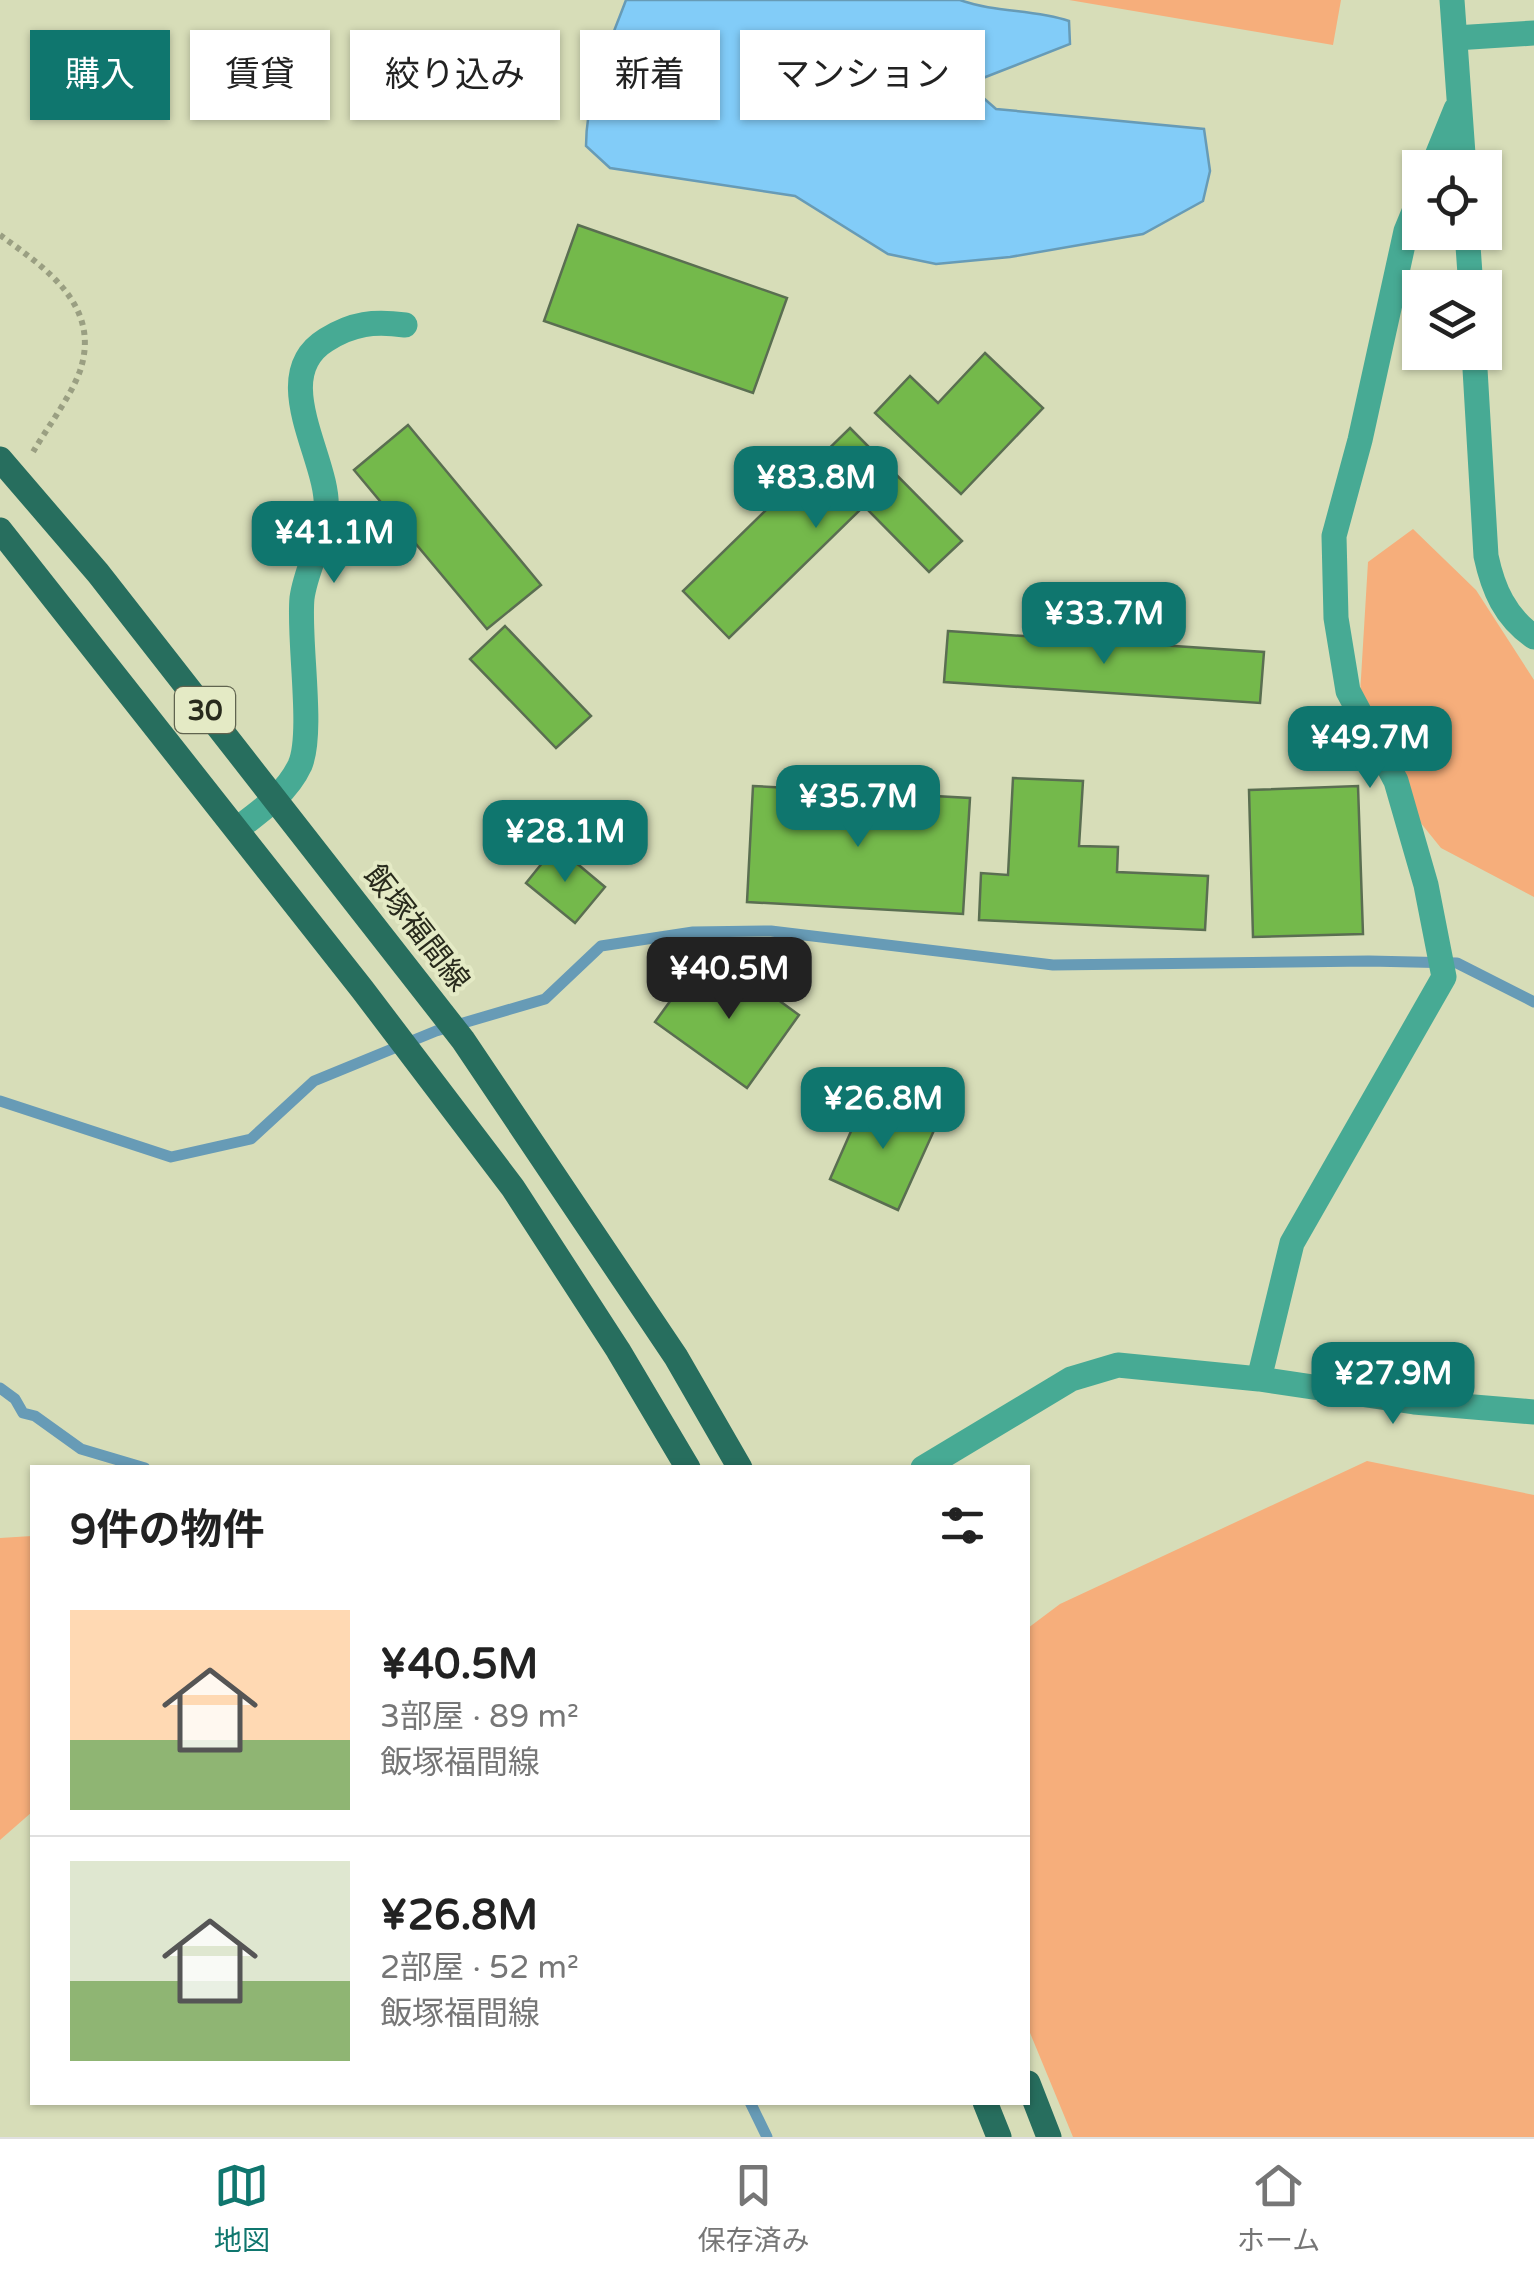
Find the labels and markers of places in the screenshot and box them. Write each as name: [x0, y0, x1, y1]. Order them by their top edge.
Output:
pin: ¥83.8M: [735, 446, 897, 531]
pin: ¥41.1M: [253, 501, 415, 586]
pin: ¥33.7M: [1023, 582, 1185, 667]
pin: ¥49.7M: [1289, 706, 1451, 791]
pin: ¥35.7M: [777, 765, 939, 850]
pin: ¥28.1M: [484, 800, 646, 885]
pin: ¥40.5M: [648, 937, 810, 1022]
pin: ¥26.8M: [802, 1067, 964, 1152]
pin: ¥27.9M: [1312, 1342, 1474, 1427]

